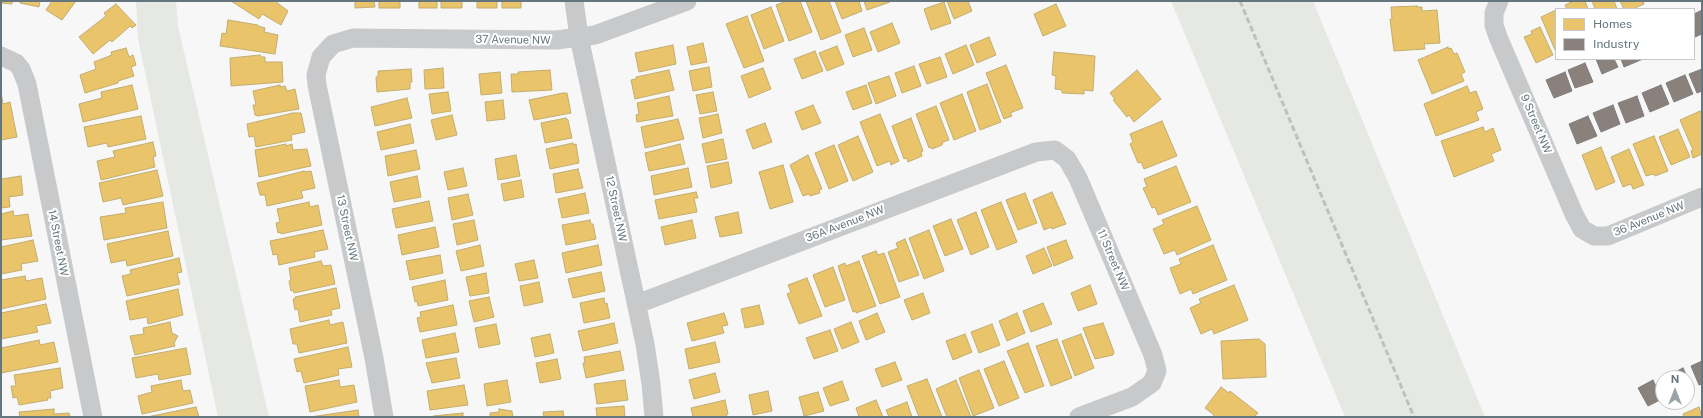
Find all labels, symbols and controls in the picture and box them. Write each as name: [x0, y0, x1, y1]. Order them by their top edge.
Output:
legend: [1555, 8, 1695, 60]
text: Homes: [1593, 17, 1632, 31]
street label: 37 Avenue NW: [475, 33, 551, 47]
text: Industry: [1593, 37, 1639, 51]
street label: 9 Street NW: [1518, 92, 1554, 156]
street label: 12 Street NW: [603, 175, 629, 243]
street label: 13 Street NW: [334, 194, 360, 262]
street label: 36 Avenue NW: [1611, 199, 1687, 239]
street label: 36A Avenue NW: [804, 203, 886, 245]
street label: 14 Street NW: [45, 209, 71, 277]
street label: 11 Street NW: [1094, 227, 1132, 293]
north arrow: [1655, 370, 1695, 410]
text: N: [1671, 373, 1679, 385]

